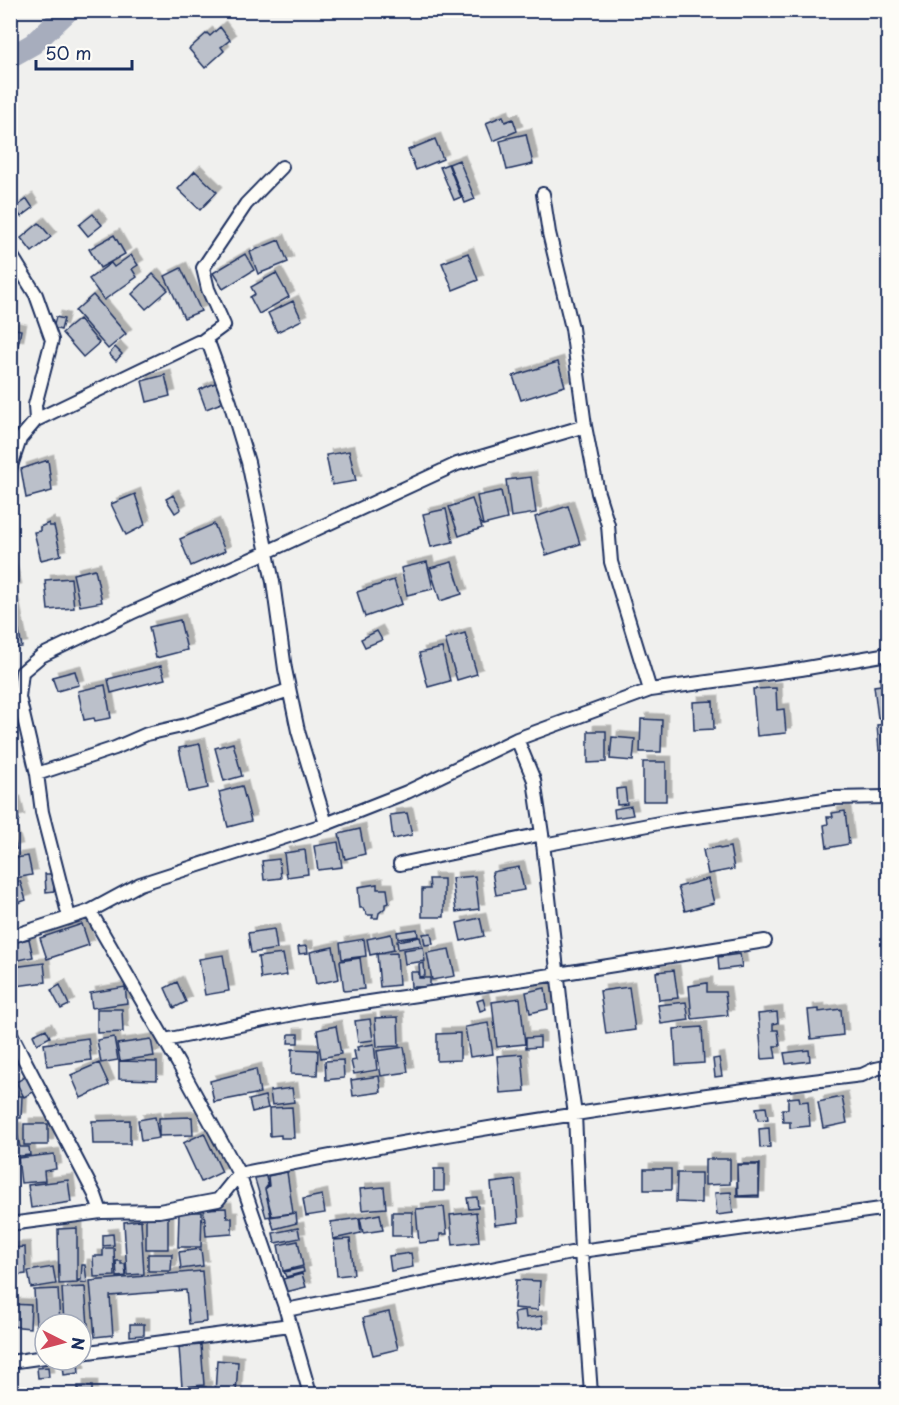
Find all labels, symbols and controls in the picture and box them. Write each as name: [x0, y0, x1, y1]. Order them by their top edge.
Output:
scale bar: [36, 33, 132, 71]
text: 50 m: [45, 39, 92, 66]
north arrow: [33, 1312, 93, 1372]
text: N: [66, 1336, 92, 1351]

